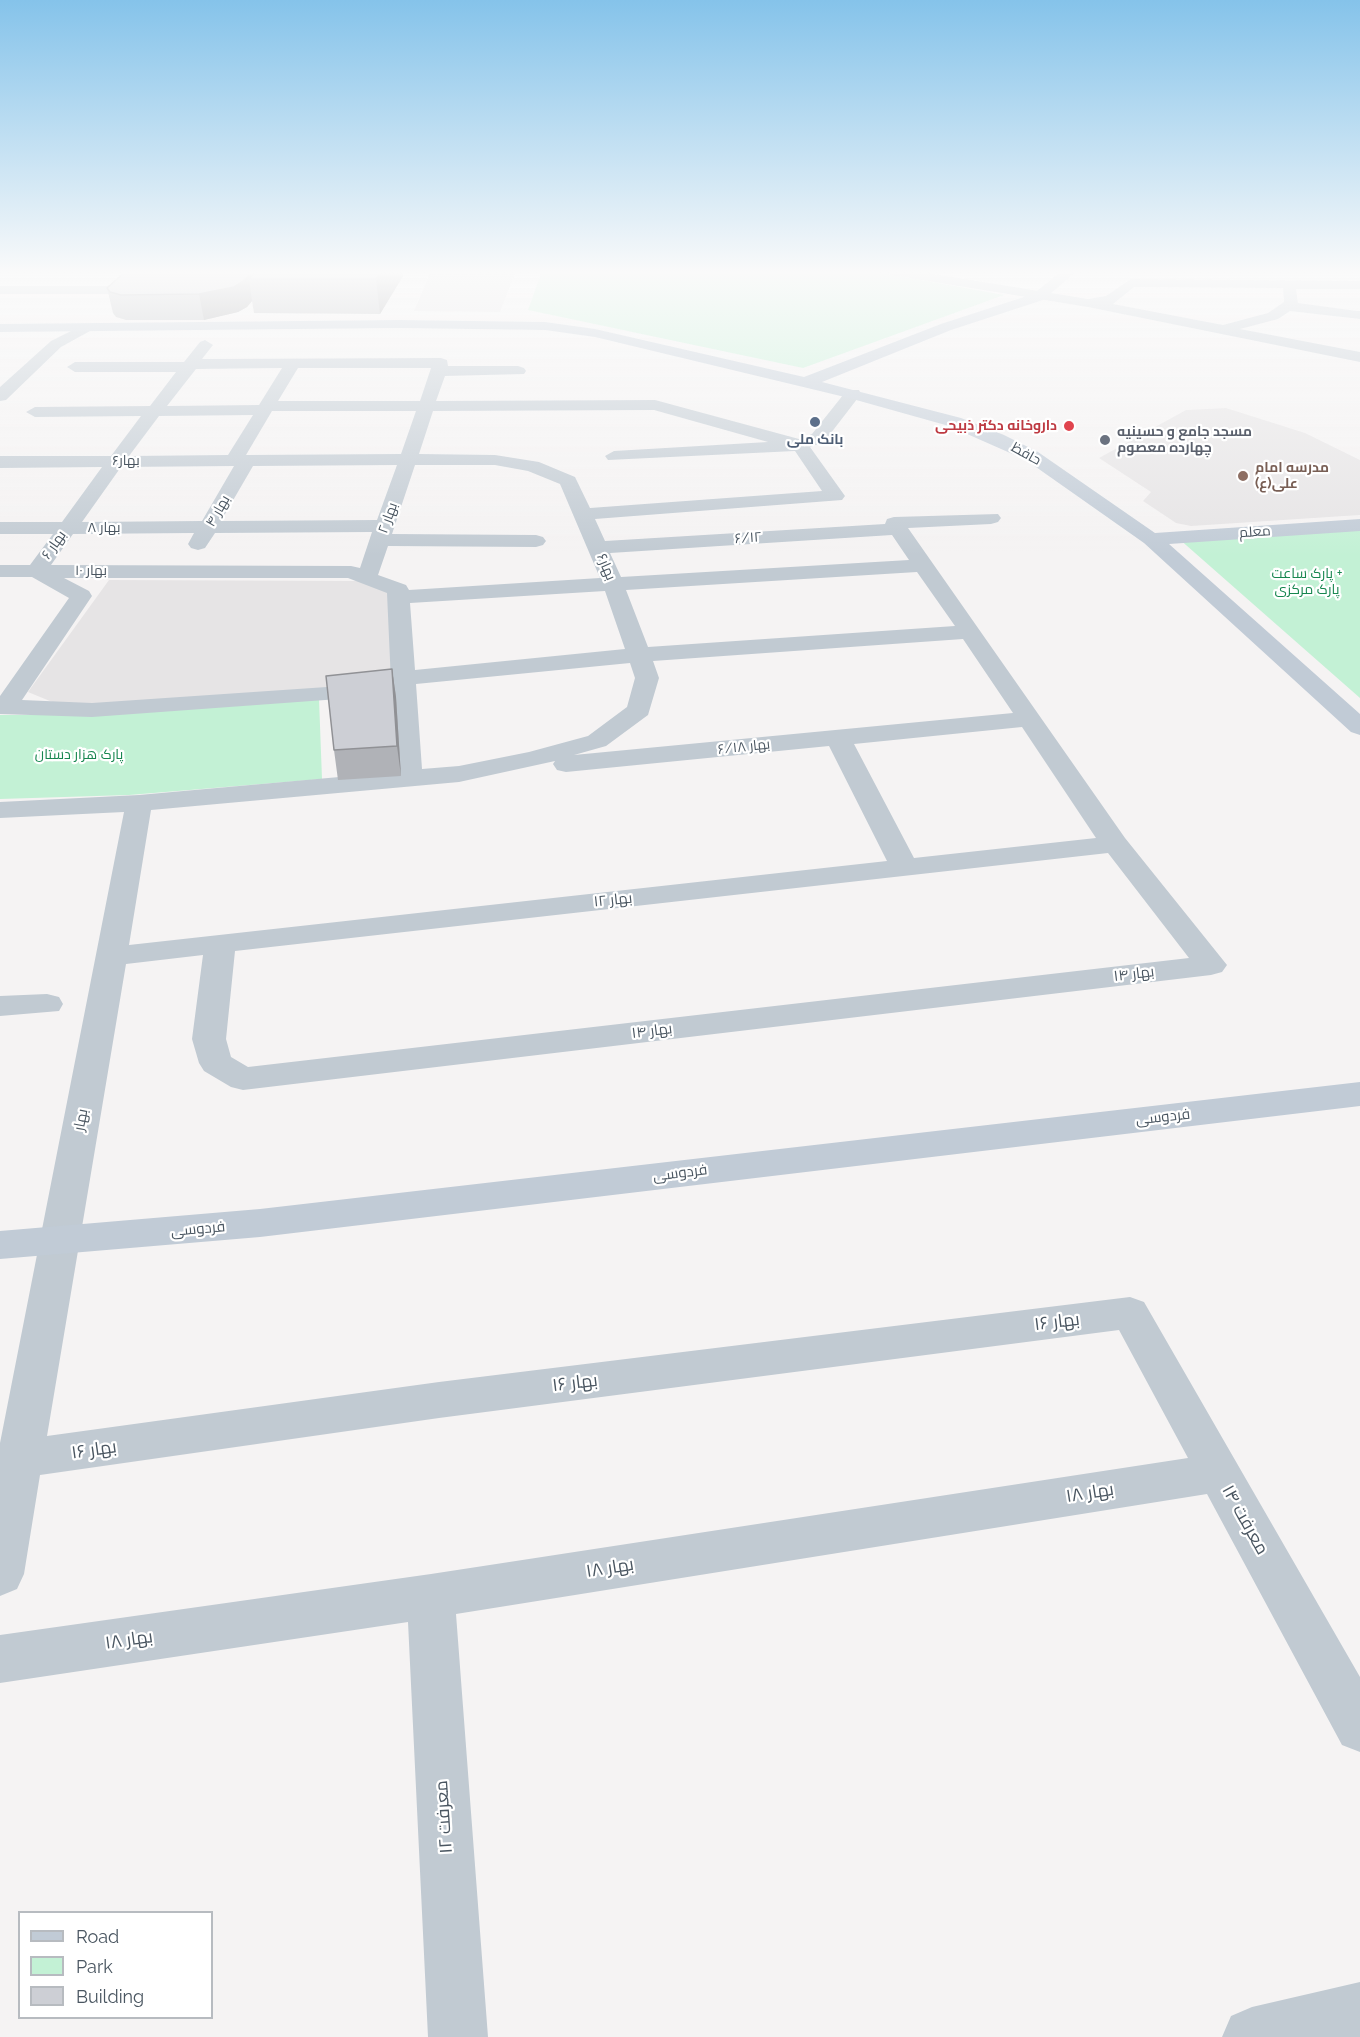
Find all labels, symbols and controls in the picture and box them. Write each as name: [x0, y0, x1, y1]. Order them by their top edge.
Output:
marker: بانک ملی: [808, 415, 822, 429]
place label: داروخانه دکتر ذبیحی: [935, 418, 1057, 434]
marker: داروخانه دکتر ذبیحی: [1062, 419, 1076, 433]
place label: مسجد جامع و حسینیه چهارده معصوم: [1117, 424, 1252, 456]
place label: بانک ملی: [787, 432, 843, 448]
marker: مسجد جامع و حسینیه چهارده معصوم: [1098, 433, 1112, 447]
street label: حافظ: [1008, 439, 1044, 469]
street label: بهار۶: [112, 453, 140, 469]
place label: مدرسه امام علی(ع): [1255, 460, 1329, 492]
marker: مدرسه امام علی(ع): [1236, 469, 1250, 483]
street label: بهار ۴: [202, 492, 234, 530]
street label: بهار ۲: [375, 500, 401, 536]
street label: بهار ۸: [87, 520, 121, 536]
street label: معلم: [1239, 523, 1271, 541]
street label: بهار ۶: [38, 527, 70, 563]
street label: ۶/۱۲: [734, 529, 762, 547]
street label: بهار۶: [593, 551, 619, 583]
street label: بهار ۱۰: [75, 563, 107, 579]
park label: پارک ساعت + پارک مرکزی: [1272, 566, 1342, 598]
street label: بهار ۶/۱۸: [717, 736, 771, 758]
park label: پارک هزار دستان: [35, 747, 123, 763]
street label: بهار ۱۲: [593, 889, 633, 911]
street label: بهار ۱۴: [1113, 963, 1155, 985]
street label: بهار ۱۴: [631, 1020, 673, 1042]
street label: فردوسی: [1135, 1105, 1191, 1129]
street label: بهار: [70, 1107, 92, 1133]
street label: فردوسی: [652, 1161, 708, 1185]
street label: فردوسی: [170, 1218, 226, 1240]
street label: بهار ۱۶: [1033, 1309, 1081, 1335]
street label: بهار ۱۶: [551, 1370, 599, 1396]
street label: بهار ۱۶: [70, 1436, 118, 1464]
street label: بهار ۱۸: [1065, 1479, 1115, 1507]
street label: معرفت ۱۴: [1217, 1481, 1273, 1559]
street label: بهار ۱۸: [585, 1554, 635, 1582]
street label: بهار ۱۸: [104, 1626, 154, 1654]
street label: معرفت ۱۲: [431, 1779, 457, 1855]
legend: [18, 1911, 213, 2019]
text: Road: [76, 1926, 119, 1947]
text: Park: [76, 1956, 113, 1977]
text: Building: [76, 1986, 144, 2007]

